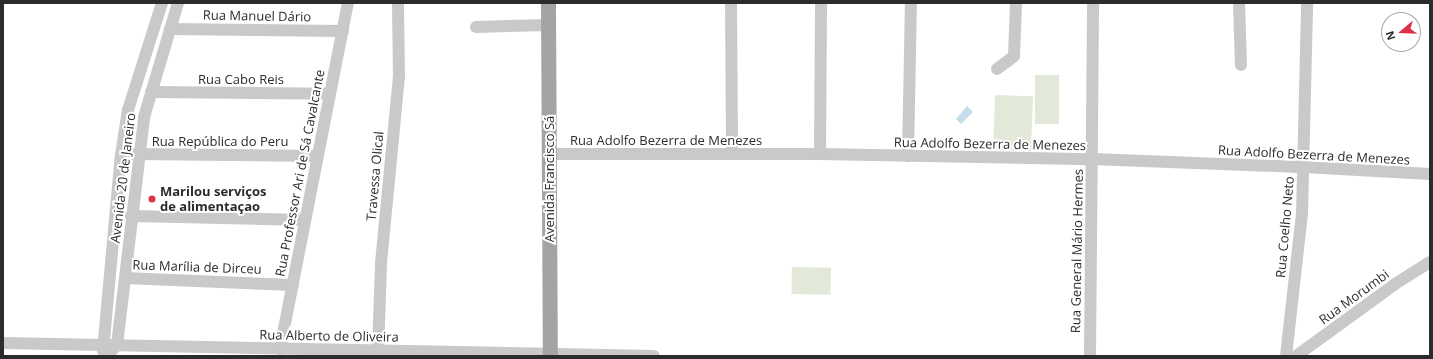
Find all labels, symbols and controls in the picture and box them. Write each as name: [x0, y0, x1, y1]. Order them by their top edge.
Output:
street label: Rua Manuel Dário: [203, 7, 311, 25]
north arrow: [1381, 12, 1421, 52]
text: N: [1382, 29, 1399, 42]
street label: Rua Professor Ari de Sá Cavalcante: [272, 68, 328, 278]
street label: Rua Cabo Reis: [198, 71, 284, 87]
street label: Avenida 20 de Janeiro: [107, 112, 139, 244]
street label: Avenida Francisco Sá: [541, 116, 557, 242]
street label: Travessa Olical: [363, 131, 387, 221]
street label: Rua Adolfo Bezerra de Menezes: [570, 132, 762, 148]
street label: Rua República do Peru: [152, 133, 288, 149]
street label: Rua Adolfo Bezerra de Menezes: [894, 135, 1086, 153]
street label: Rua Adolfo Bezerra de Menezes: [1218, 142, 1410, 168]
street label: Rua General Mário Hermes: [1068, 169, 1086, 333]
street label: Rua Coelho Neto: [1273, 176, 1297, 278]
place label: Marilou serviços de alimentaçao: [160, 184, 267, 215]
marker: Marilou serviços de alimentaçao: [147, 194, 157, 204]
street label: Rua Marília de Dirceu: [132, 257, 262, 277]
street label: Rua Morumbi: [1316, 266, 1392, 328]
street label: Rua Alberto de Oliveira: [259, 327, 399, 345]

